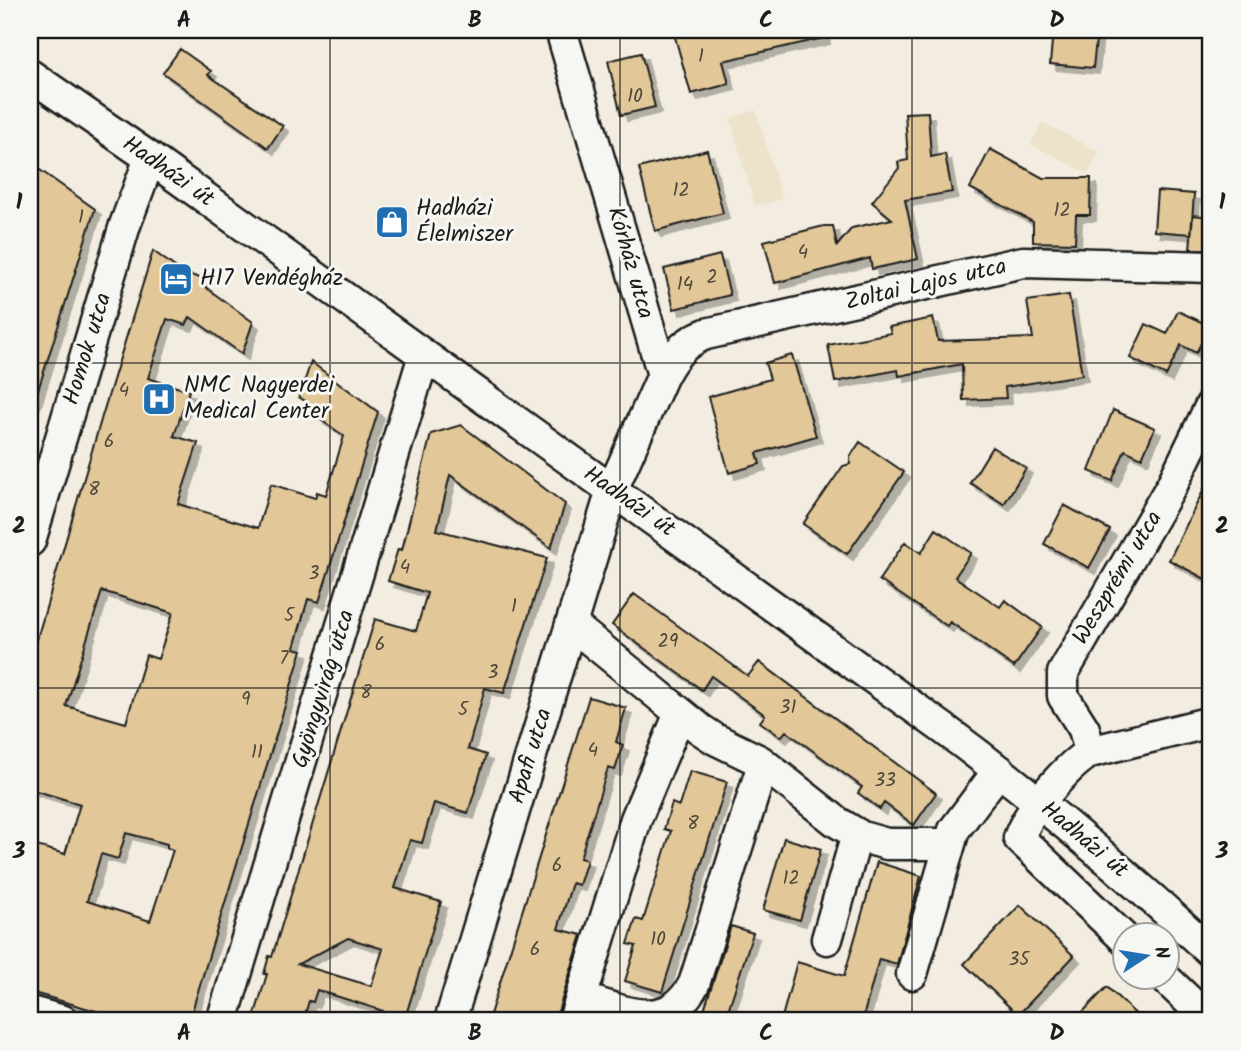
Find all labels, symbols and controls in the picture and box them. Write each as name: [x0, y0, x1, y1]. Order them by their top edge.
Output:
text: A: [177, 3, 191, 39]
text: B: [468, 3, 482, 39]
text: C: [759, 3, 773, 39]
text: D: [1049, 3, 1065, 39]
house number: 1: [698, 42, 704, 72]
house number: 10: [627, 82, 643, 112]
street label: Hadházi út: [114, 127, 222, 218]
house number: 12: [672, 176, 690, 206]
text: 1: [16, 185, 23, 221]
text: 1: [1219, 185, 1226, 221]
place label: Hadházi Élelmiszer: [416, 191, 514, 253]
house number: 12: [1053, 196, 1071, 226]
house number: 1: [78, 203, 84, 233]
shop icon: Hadházi Élelmiszer: [373, 203, 411, 241]
street label: Kórház utca: [597, 203, 663, 323]
house number: 4: [798, 238, 808, 268]
street label: Zoltai Lajos utca: [842, 249, 1010, 321]
hotel icon: H17 Vendégház: [157, 260, 195, 298]
place label: H17 Vendégház: [200, 261, 343, 297]
house number: 2: [706, 263, 718, 293]
house number: 14: [677, 270, 693, 300]
street label: Homok utca: [54, 288, 122, 410]
place label: NMC Nagyerdei Medical Center: [184, 368, 336, 430]
house number: 4: [119, 376, 129, 406]
hospital icon: NMC Nagyerdei Medical Center: [140, 380, 178, 418]
house number: 6: [104, 427, 114, 457]
street label: Hadházi út: [575, 457, 683, 548]
house number: 8: [88, 475, 100, 505]
street label: Weszprémi utca: [1064, 504, 1172, 652]
text: 2: [12, 509, 26, 545]
text: 2: [1215, 509, 1229, 545]
house number: 4: [400, 553, 410, 583]
house number: 3: [309, 559, 320, 589]
house number: 1: [511, 592, 517, 622]
house number: 5: [284, 601, 296, 631]
street label: Gyöngyvirág utca: [283, 605, 365, 773]
house number: 29: [658, 627, 678, 657]
house number: 6: [375, 630, 385, 660]
house number: 7: [280, 644, 290, 674]
house number: 3: [488, 658, 499, 688]
house number: 8: [360, 678, 372, 708]
house number: 9: [241, 685, 251, 715]
house number: 31: [780, 693, 796, 723]
house number: 5: [458, 695, 470, 725]
street label: Apafi utca: [499, 704, 563, 808]
house number: 4: [588, 736, 598, 766]
house number: 11: [251, 738, 263, 768]
house number: 33: [874, 766, 896, 796]
street label: Hadházi út: [1032, 792, 1137, 888]
house number: 8: [687, 809, 699, 839]
text: 3: [12, 834, 26, 870]
text: 3: [1215, 834, 1229, 870]
house number: 6: [552, 851, 562, 881]
house number: 12: [782, 864, 800, 894]
north arrow: [1112, 922, 1182, 992]
house number: 10: [650, 925, 666, 955]
house number: 6: [530, 935, 540, 965]
text: N: [1145, 944, 1177, 962]
house number: 35: [1008, 945, 1031, 975]
text: A: [177, 1016, 191, 1051]
text: B: [468, 1016, 482, 1051]
text: C: [759, 1016, 773, 1051]
text: D: [1049, 1016, 1065, 1051]

